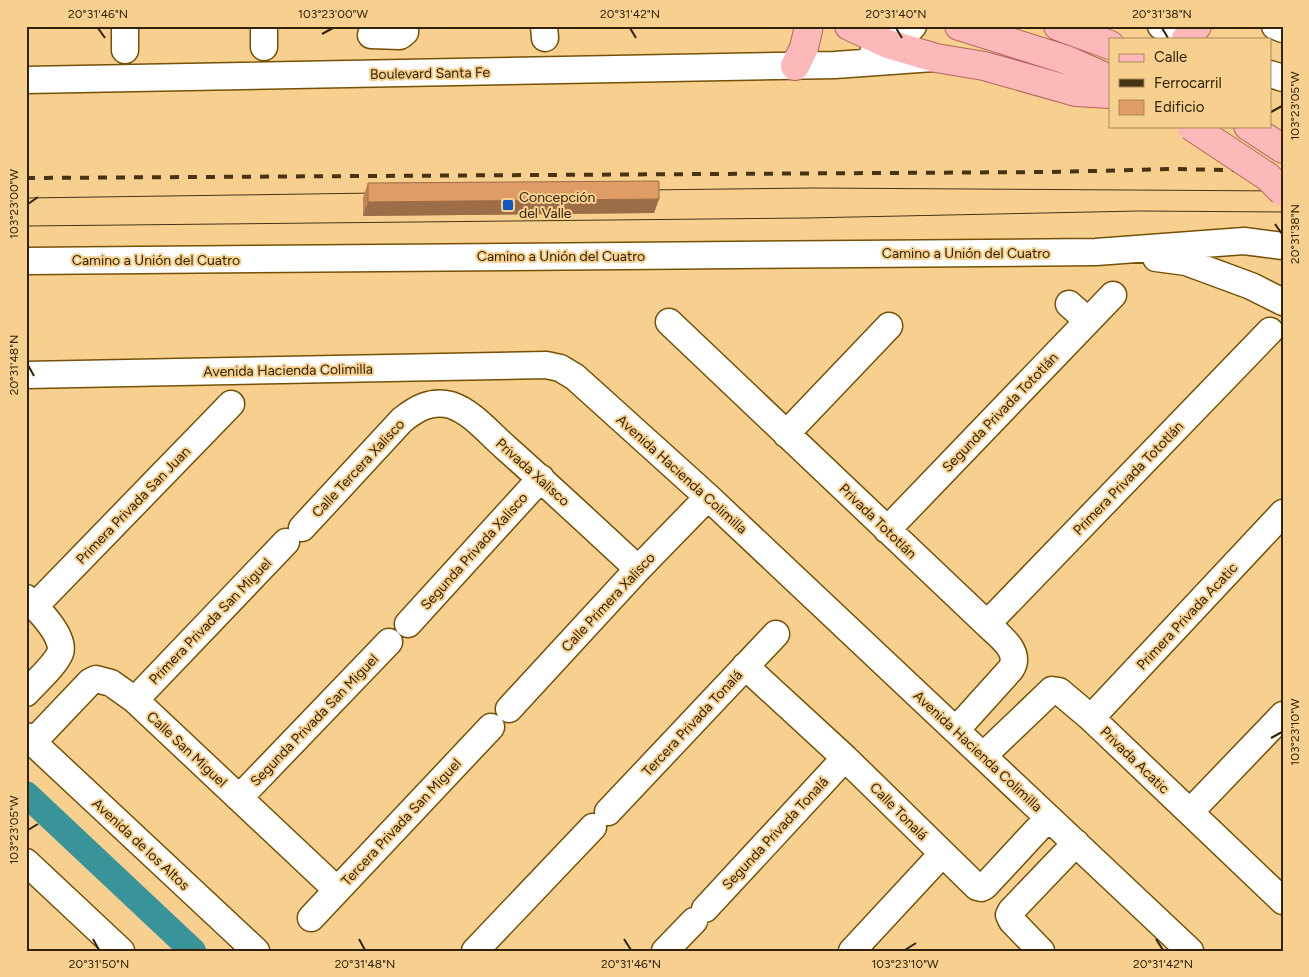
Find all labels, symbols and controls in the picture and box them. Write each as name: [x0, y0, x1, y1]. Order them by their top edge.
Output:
text: 20°31'46"N: [68, 7, 128, 21]
text: 103°23'00"W: [298, 7, 368, 21]
text: 20°31'42"N: [600, 7, 660, 21]
text: 20°31'40"N: [866, 7, 927, 21]
text: 20°31'38"N: [1132, 7, 1192, 21]
legend: [1109, 38, 1272, 128]
text: Calle: [1154, 48, 1187, 66]
street label: Boulevard Santa Fe: [370, 64, 491, 83]
text: 103°23'05"W: [1288, 71, 1302, 141]
text: Ferrocarril: [1154, 74, 1222, 92]
text: Edificio: [1154, 98, 1205, 116]
text: 103°23'00"W: [7, 169, 21, 239]
place label: Concepción del Valle: [519, 189, 595, 222]
marker: Concepción del Valle: [501, 198, 515, 212]
text: 20°31'38"N: [1288, 204, 1302, 264]
street label: Camino a Unión del Cuatro: [882, 245, 1050, 262]
street label: Camino a Unión del Cuatro: [477, 248, 645, 265]
street label: Camino a Unión del Cuatro: [72, 252, 240, 269]
text: 20°31'48"N: [7, 335, 21, 395]
street label: Segunda Privada Tototlán: [939, 349, 1062, 476]
street label: Avenida Hacienda Colimilla: [203, 361, 373, 380]
street label: Avenida Hacienda Colimilla: [613, 411, 750, 537]
street label: Calle Tercera Xalisco: [308, 416, 408, 521]
street label: Primera Privada Tototlán: [1070, 418, 1187, 539]
street label: Privada Xalisco: [492, 435, 573, 510]
street label: Primera Privada San Juan: [73, 443, 194, 568]
street label: Privada Tototlán: [836, 480, 920, 563]
street label: Segunda Privada Xalisco: [417, 489, 532, 613]
street label: Calle Primera Xalisco: [558, 549, 659, 655]
street label: Primera Privada San Miguel: [146, 555, 275, 688]
street label: Primera Privada Acatic: [1133, 559, 1242, 673]
street label: Segunda Privada San Miguel: [247, 651, 382, 790]
street label: Tercera Privada Tonalá: [639, 667, 746, 780]
street label: Avenida Hacienda Colimilla: [910, 687, 1046, 815]
text: 103°23'10"W: [1288, 698, 1302, 766]
street label: Calle San Miguel: [143, 708, 230, 791]
street label: Privada Acatic: [1097, 723, 1173, 798]
street label: Tercera Privada San Miguel: [338, 755, 465, 889]
street label: Segunda Privada Tonalá: [719, 773, 832, 893]
street label: Calle Tonalá: [866, 779, 931, 844]
text: 103°23'05"W: [7, 795, 21, 865]
street label: Avenida de los Altos: [88, 795, 193, 894]
text: 20°31'50"N: [69, 957, 129, 971]
text: 20°31'48"N: [335, 957, 395, 971]
text: 20°31'46"N: [601, 957, 661, 971]
text: 103°23'10"W: [871, 957, 939, 971]
text: 20°31'42"N: [1133, 957, 1193, 971]

